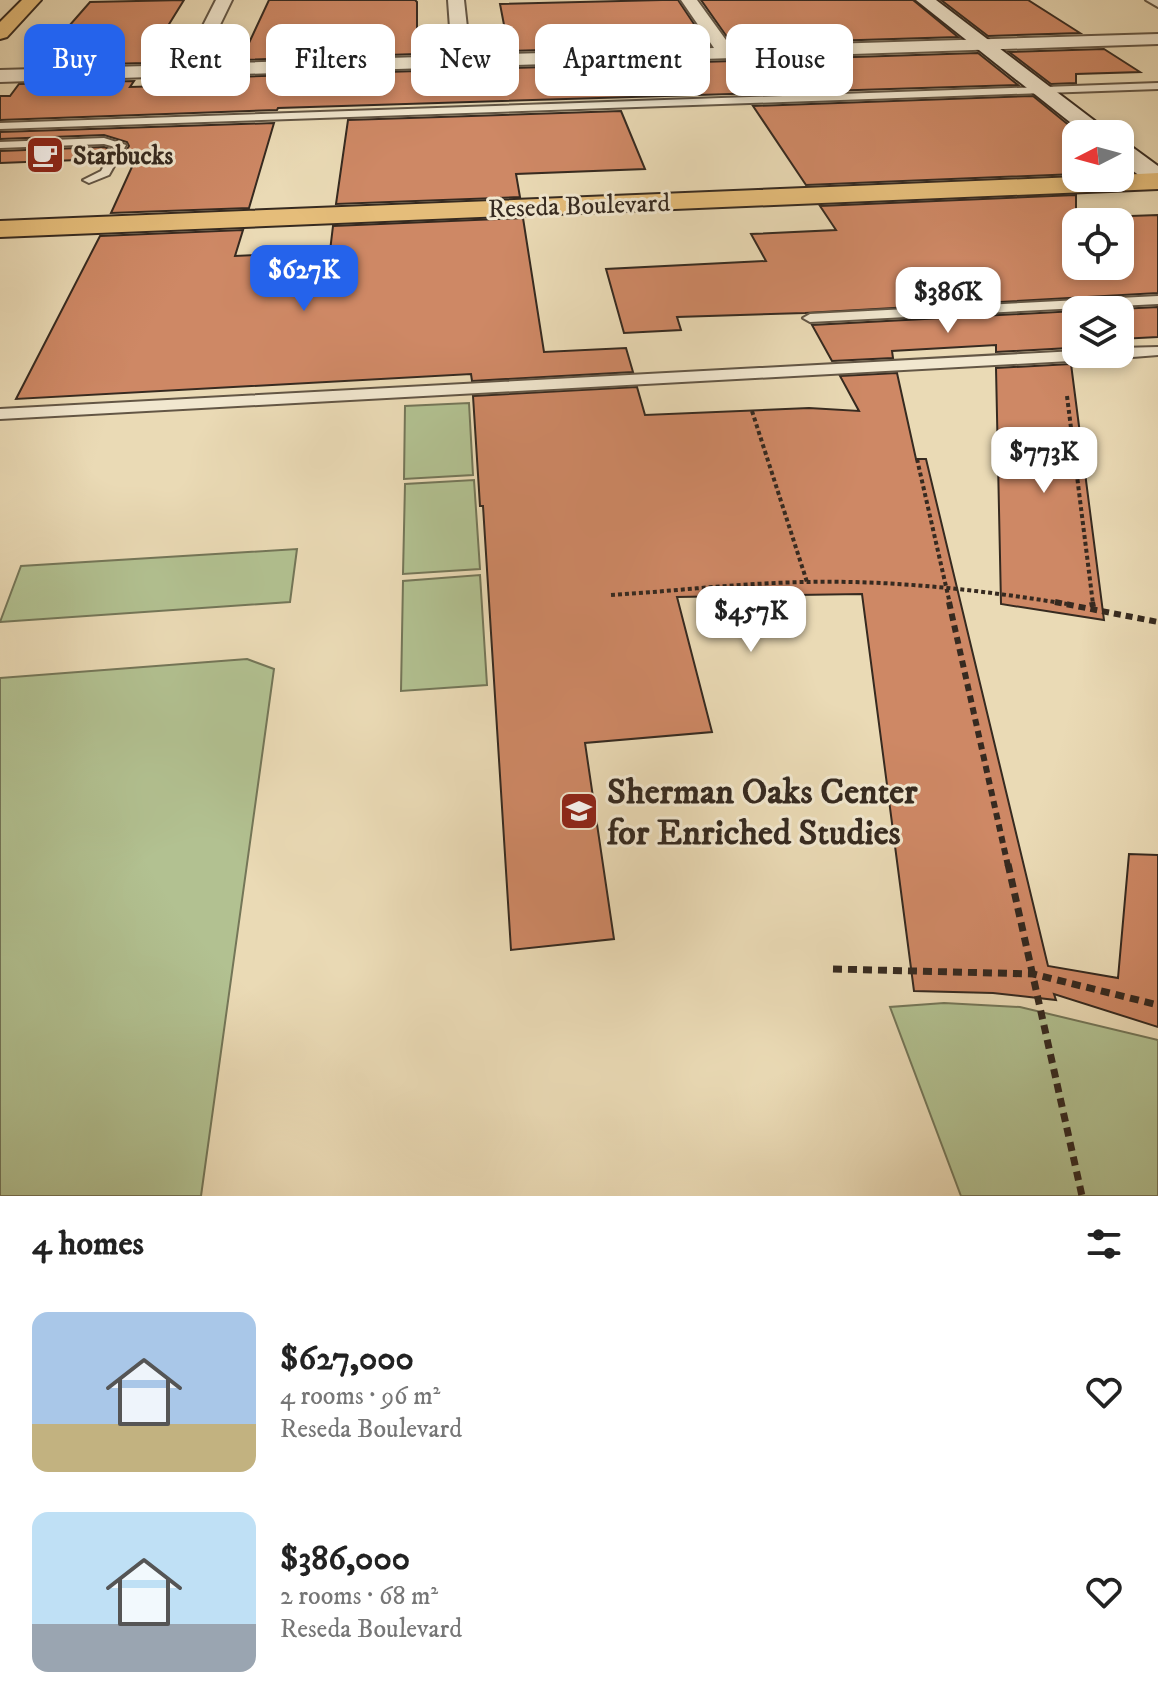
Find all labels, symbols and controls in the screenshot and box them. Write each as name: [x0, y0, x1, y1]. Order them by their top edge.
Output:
chip: Buy: [24, 24, 125, 96]
chip: Rent: [141, 24, 250, 96]
chip: Filters: [266, 24, 395, 96]
chip: New: [411, 24, 519, 96]
chip: Apartment: [535, 24, 710, 96]
chip: House: [726, 24, 853, 96]
north arrow: [1062, 120, 1134, 192]
map controls: [1062, 120, 1134, 368]
cafe icon: Starbucks: [24, 134, 66, 176]
place label: Starbucks: [73, 140, 173, 173]
street label: Reseda Boulevard: [487, 187, 671, 226]
button: locate: [1062, 208, 1134, 280]
pin: $627K: [248, 245, 360, 313]
text: $627K: [268, 254, 340, 287]
pin: $386K: [892, 267, 1004, 335]
text: $386K: [914, 276, 982, 309]
button: layers: [1062, 296, 1134, 368]
pin: $773K: [988, 427, 1100, 495]
text: $773K: [1009, 436, 1079, 469]
pin: $457K: [695, 586, 807, 654]
text: $457K: [714, 595, 788, 628]
place label: Sherman Oaks Center for Enriched Studies: [607, 770, 918, 856]
school or university icon: Sherman Oaks Center for Enriched Studies: [558, 790, 600, 832]
icon: filters: [1082, 1222, 1126, 1266]
text: 4 homes: [32, 1223, 144, 1265]
text: $627,000: [280, 1338, 414, 1380]
icon: home: [96, 1344, 192, 1440]
icon: heart: [1082, 1370, 1126, 1414]
text: 4 rooms · 96 m²: [280, 1380, 440, 1413]
text: Reseda Boulevard: [280, 1413, 462, 1446]
text: $386,000: [280, 1538, 410, 1580]
icon: home: [96, 1544, 192, 1640]
icon: heart: [1082, 1570, 1126, 1614]
text: 2 rooms · 68 m²: [280, 1580, 438, 1613]
text: Reseda Boulevard: [280, 1613, 462, 1646]

